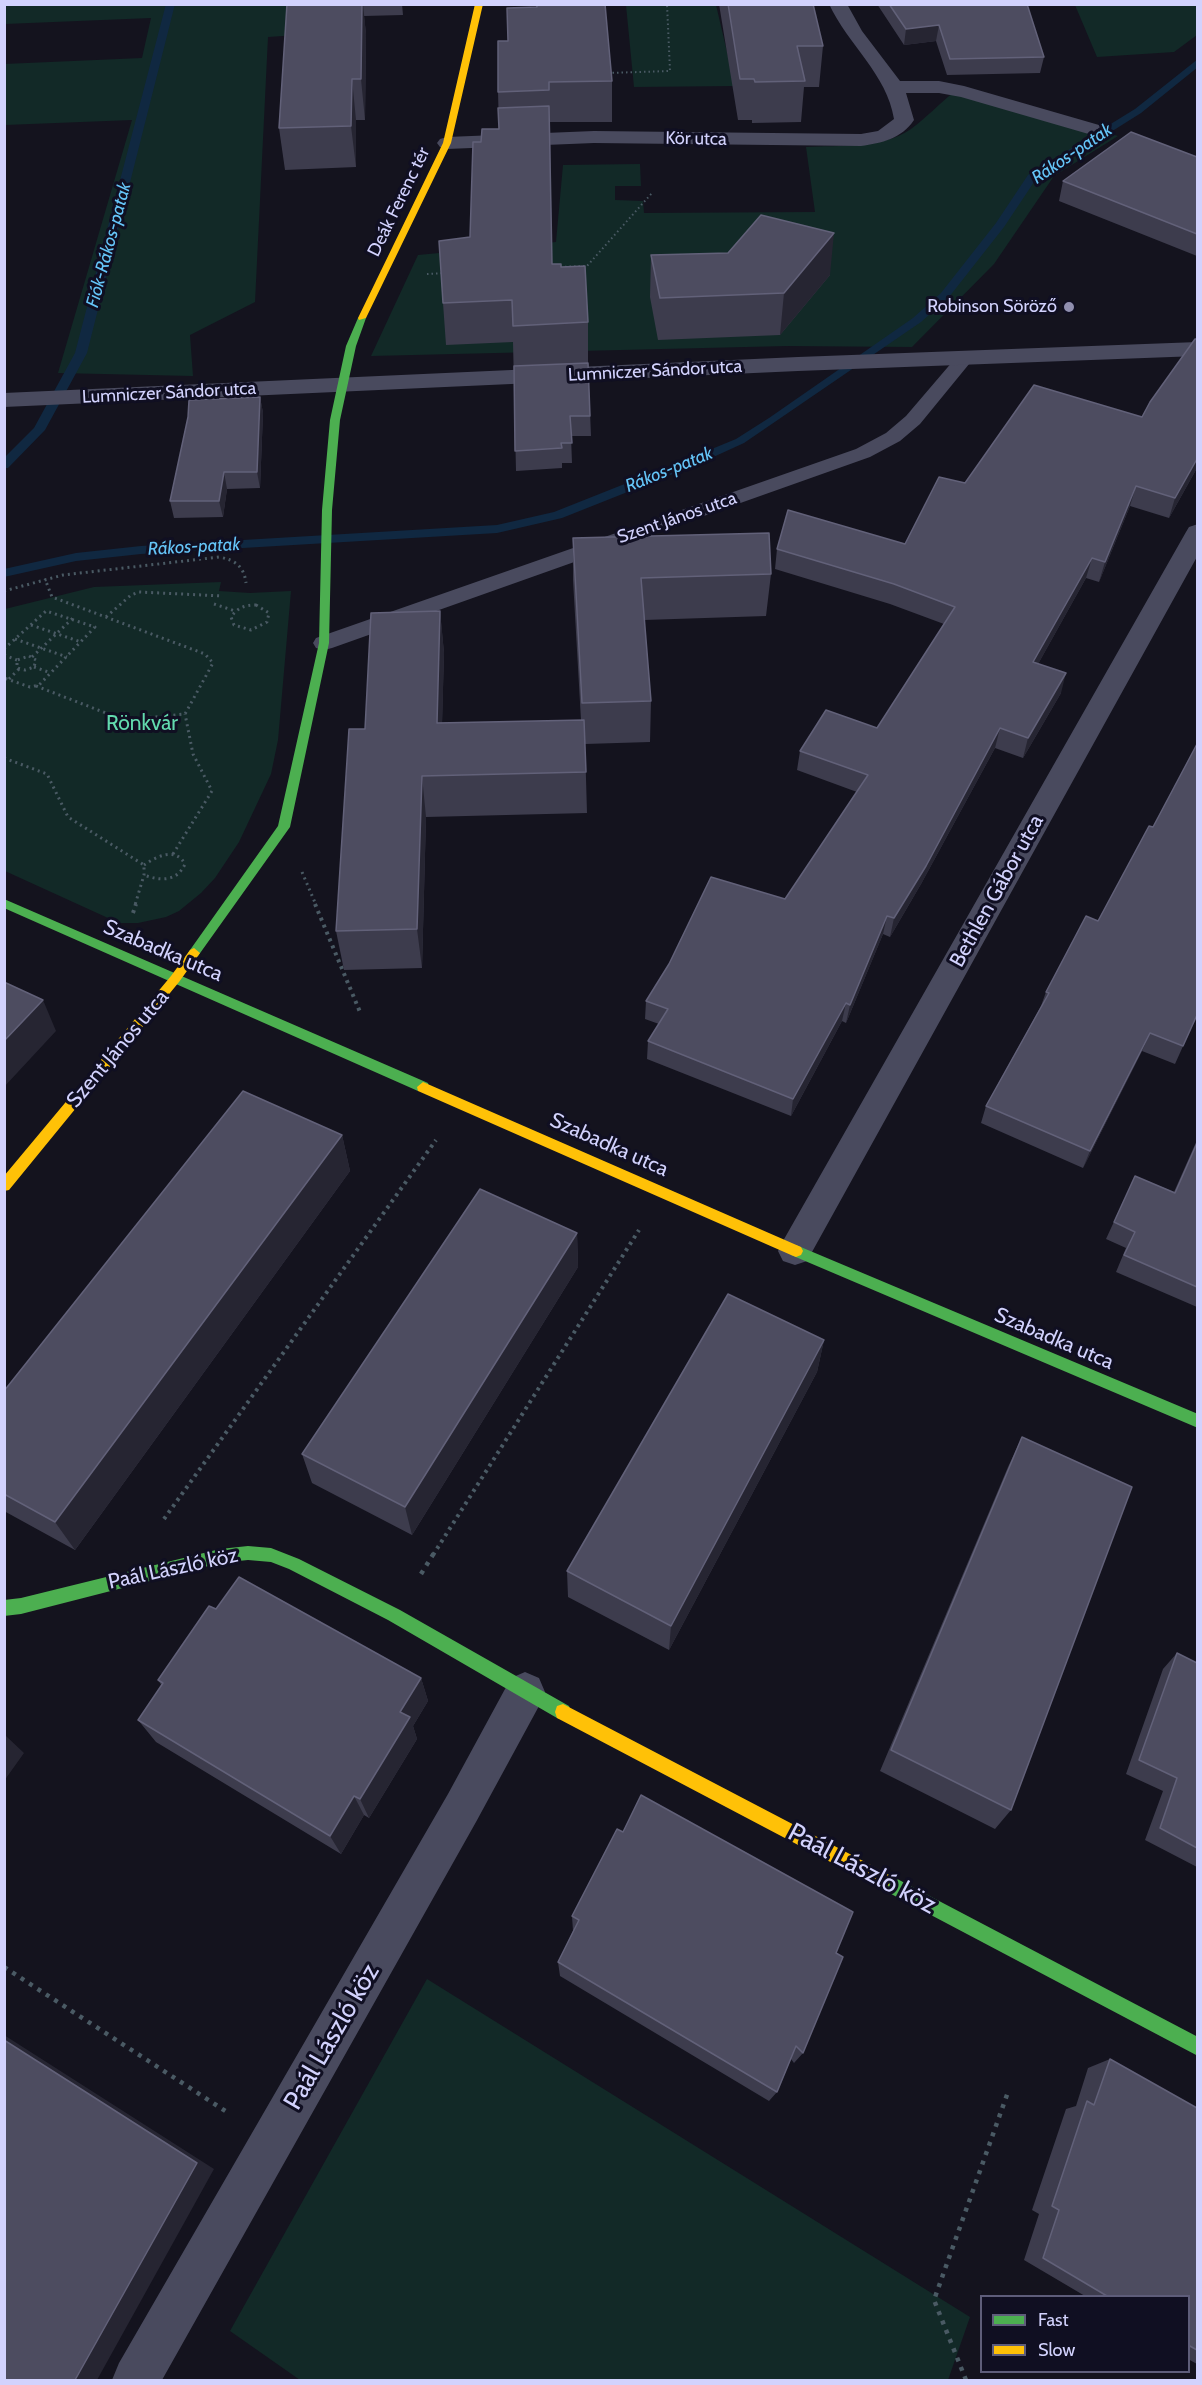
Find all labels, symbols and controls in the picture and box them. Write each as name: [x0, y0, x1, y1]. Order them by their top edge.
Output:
water label: Rákos-patak: [1028, 119, 1116, 189]
street label: Kör utca: [665, 128, 727, 150]
street label: Deák Ferenc tér: [363, 144, 435, 260]
water label: Fiók-Rákos-patak: [82, 180, 136, 310]
place label: Robinson Söröző: [927, 296, 1057, 318]
marker: Robinson Söröző: [1062, 300, 1076, 314]
street label: Lumniczer Sándor utca: [567, 356, 743, 386]
street label: Lumniczer Sándor utca: [81, 378, 257, 408]
water label: Rákos-patak: [622, 443, 716, 497]
street label: Szent János utca: [615, 488, 739, 548]
water label: Rákos-patak: [147, 534, 241, 560]
park label: Rönkvár: [106, 711, 178, 737]
street label: Bethlen Gábor utca: [945, 810, 1049, 972]
street label: Szabadka utca: [100, 915, 226, 987]
street label: Szent János utca: [62, 985, 174, 1113]
street label: Szabadka utca: [546, 1108, 672, 1182]
street label: Szabadka utca: [991, 1303, 1117, 1375]
street label: Paál László köz: [106, 1543, 240, 1595]
street label: Paál László köz: [783, 1817, 941, 1921]
street label: Paál László köz: [278, 1958, 386, 2116]
legend: [980, 2295, 1190, 2373]
text: Fast: [1038, 2309, 1069, 2331]
text: Slow: [1038, 2339, 1075, 2361]

